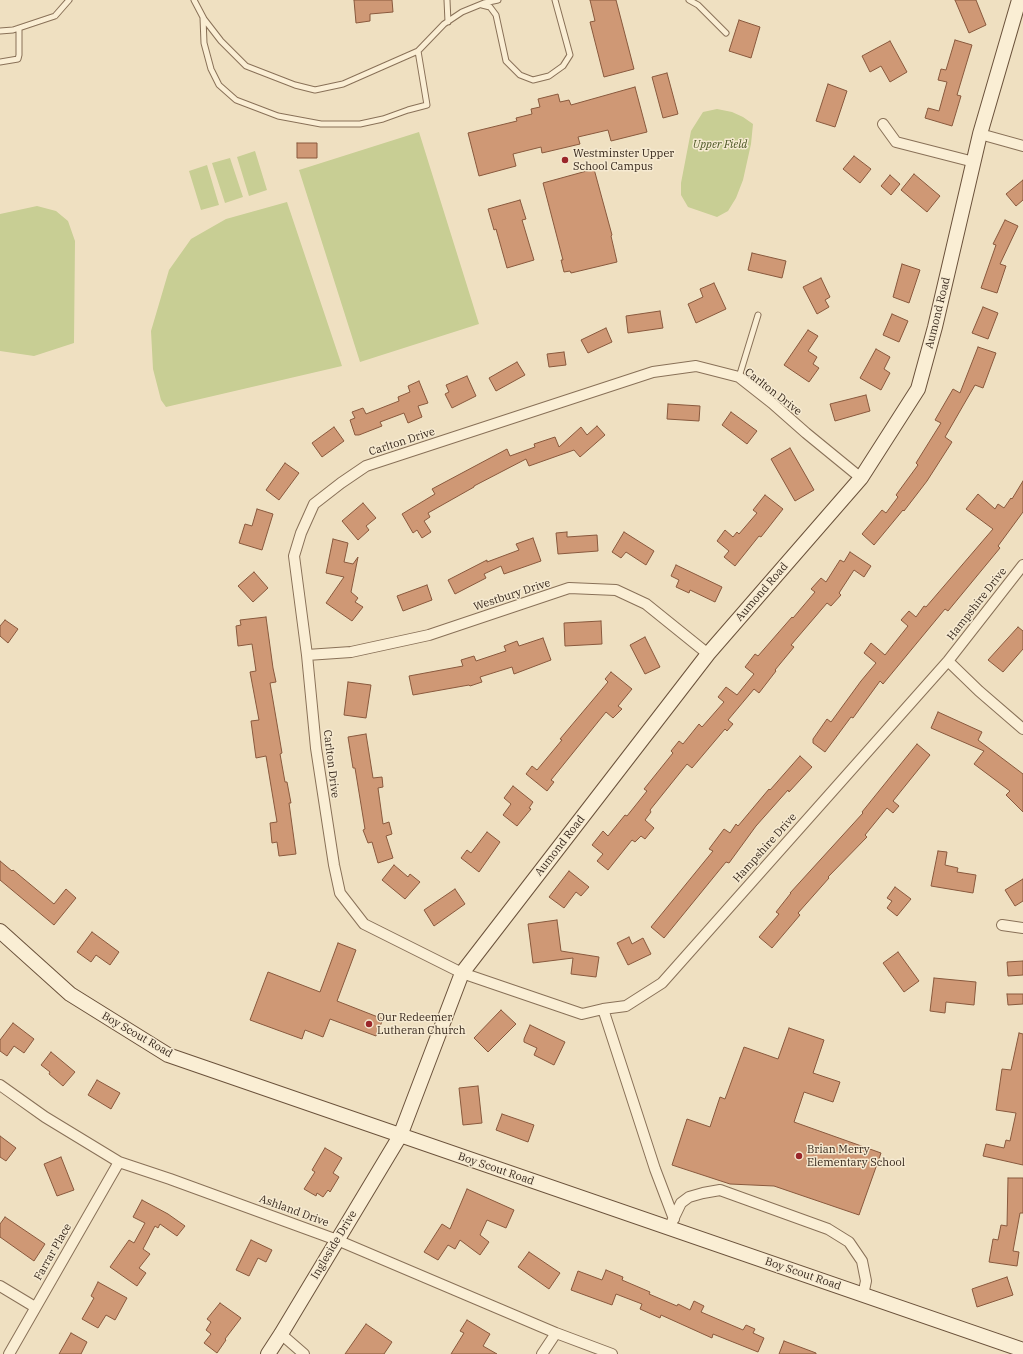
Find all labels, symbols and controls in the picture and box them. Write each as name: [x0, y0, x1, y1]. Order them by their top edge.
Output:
park label: Upper Field: [693, 138, 747, 152]
place label: Westminster Upper School Campus: [573, 147, 674, 173]
marker: Westminster Upper School Campus: [560, 155, 570, 165]
street label: Aumond Road: [923, 276, 953, 350]
street label: Carlton Drive: [742, 366, 804, 418]
street label: Carlton Drive: [367, 425, 437, 459]
street label: Aumond Road: [733, 560, 791, 624]
street label: Hampshire Drive: [945, 565, 1009, 643]
street label: Westbury Drive: [472, 576, 552, 614]
street label: Carlton Drive: [320, 729, 342, 799]
street label: Hampshire Drive: [730, 811, 800, 885]
street label: Aumond Road: [532, 813, 588, 879]
street label: Boy Scout Road: [99, 1009, 175, 1061]
place label: Our Redeemer Lutheran Church: [377, 1011, 466, 1037]
marker: Our Redeemer Lutheran Church: [364, 1019, 374, 1029]
place label: Brian Merry Elementary School: [807, 1143, 905, 1169]
street label: Boy Scout Road: [456, 1150, 536, 1188]
marker: Brian Merry Elementary School: [794, 1151, 804, 1161]
street label: Ashland Drive: [257, 1192, 331, 1230]
street label: Ingleside Drive: [308, 1208, 360, 1282]
street label: Farrar Place: [31, 1221, 75, 1283]
street label: Boy Scout Road: [763, 1255, 843, 1293]

